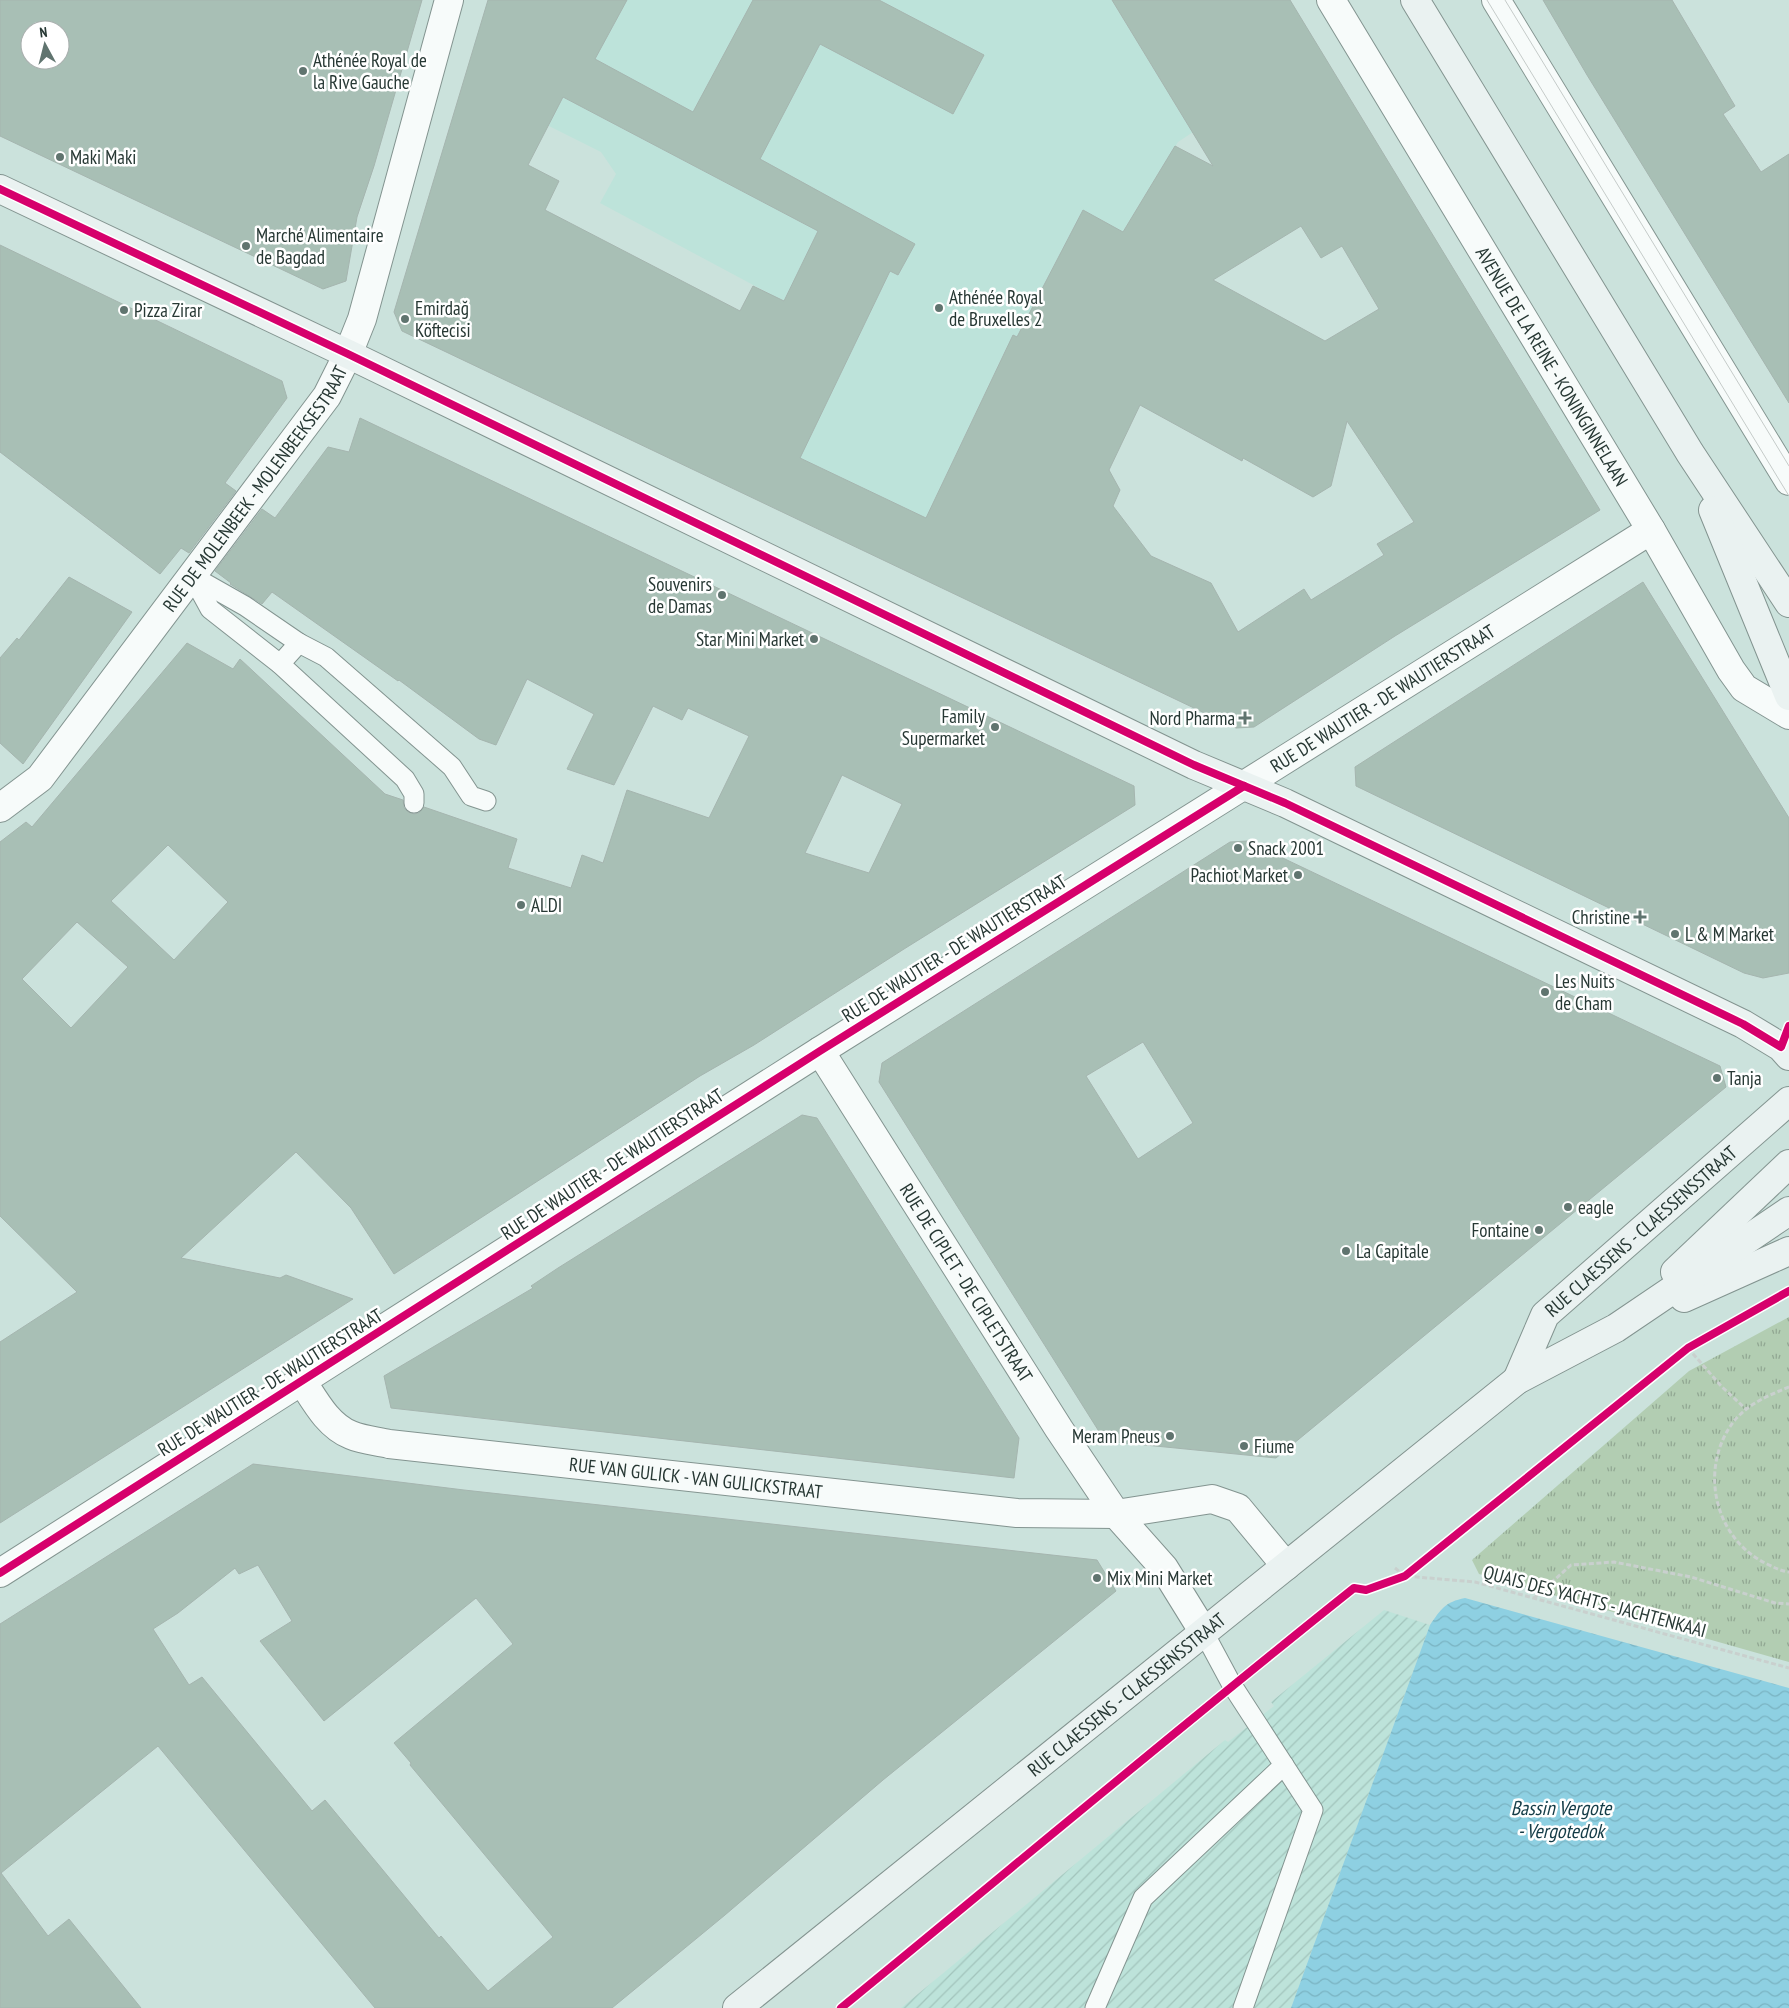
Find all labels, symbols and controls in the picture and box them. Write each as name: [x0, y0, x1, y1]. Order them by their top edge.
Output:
north arrow: [20, 20, 70, 70]
text: N: [39, 23, 48, 41]
place label: Athénée Royal de la Rive Gauche: [313, 48, 427, 94]
marker: Athénée Royal de la Rive Gauche: [297, 65, 309, 77]
place label: Maki Maki: [70, 145, 136, 169]
marker: Maki Maki: [54, 151, 66, 163]
place label: Marché Alimentaire de Bagdad: [256, 223, 384, 269]
marker: Marché Alimentaire de Bagdad: [240, 240, 252, 252]
street label: AVENUE DE LA REINE - KONINGINNELAAN: [1471, 242, 1634, 490]
place label: Athénée Royal de Bruxelles 2: [949, 285, 1043, 331]
place label: Emirdağ Köftecisi: [415, 296, 471, 342]
place label: Pizza Zirar: [134, 298, 203, 322]
marker: Athénée Royal de Bruxelles 2: [933, 302, 945, 314]
marker: Pizza Zirar: [118, 304, 130, 316]
marker: Emirdağ Köftecisi: [399, 313, 411, 325]
street label: RUE DE MOLENBEEK - MOLENBEEKSESTRAAT: [157, 361, 353, 616]
place label: Souvenirs de Damas: [648, 572, 712, 618]
marker: Souvenirs de Damas: [716, 589, 728, 601]
street label: RUE DE WAUTIER - DE WAUTIERSTRAAT: [1266, 619, 1500, 778]
place label: Star Mini Market: [696, 627, 805, 651]
marker: Star Mini Market: [808, 633, 820, 645]
place label: Family Supermarket: [902, 704, 986, 750]
place label: Nord Pharma: [1149, 706, 1235, 730]
marker: Nord Pharma: [1239, 712, 1251, 724]
marker: Family Supermarket: [989, 721, 1001, 733]
place label: Snack 2001: [1248, 836, 1324, 860]
marker: Snack 2001: [1232, 842, 1244, 854]
place label: Pachiot Market: [1190, 863, 1289, 887]
street label: RUE DE WAUTIER - DE WAUTIERSTRAAT: [837, 869, 1071, 1027]
marker: Pachiot Market: [1292, 869, 1304, 881]
place label: ALDI: [531, 893, 562, 917]
marker: ALDI: [515, 899, 527, 911]
place label: Christine: [1572, 905, 1630, 929]
marker: Christine: [1634, 911, 1646, 923]
place label: L & M Market: [1685, 922, 1775, 946]
marker: L & M Market: [1669, 928, 1681, 940]
place label: Les Nuits de Cham: [1555, 969, 1615, 1015]
marker: Les Nuits de Cham: [1539, 986, 1551, 998]
place label: Tanja: [1727, 1066, 1762, 1090]
marker: Tanja: [1711, 1072, 1723, 1084]
street label: RUE DE WAUTIER - DE WAUTIERSTRAAT: [496, 1083, 728, 1245]
street label: RUE CLAESSENS - CLAESSENSSTRAAT: [1540, 1140, 1742, 1322]
street label: RUE DE CIPLET - DE CIPLETSTRAAT: [895, 1179, 1038, 1387]
place label: eagle: [1578, 1195, 1614, 1219]
marker: eagle: [1562, 1201, 1574, 1213]
place label: Fontaine: [1471, 1218, 1529, 1242]
marker: Fontaine: [1533, 1224, 1545, 1236]
place label: La Capitale: [1356, 1239, 1429, 1263]
marker: La Capitale: [1340, 1245, 1352, 1257]
street label: RUE DE WAUTIER - DE WAUTIERSTRAAT: [153, 1303, 387, 1461]
place label: Meram Pneus: [1072, 1424, 1160, 1448]
marker: Meram Pneus: [1164, 1430, 1176, 1442]
place label: Fiume: [1254, 1434, 1295, 1458]
marker: Fiume: [1238, 1440, 1250, 1452]
street label: RUE VAN GULICK - VAN GULICKSTRAAT: [568, 1452, 824, 1504]
street label: QUAIS DES YACHTS - JACHTENKAAI: [1481, 1560, 1709, 1642]
place label: Mix Mini Market: [1107, 1566, 1213, 1590]
marker: Mix Mini Market: [1091, 1572, 1103, 1584]
street label: RUE CLAESSENS - CLAESSENSSTRAAT: [1023, 1607, 1231, 1781]
water label: Bassin Vergote - Vergotedok: [1511, 1795, 1613, 1844]

